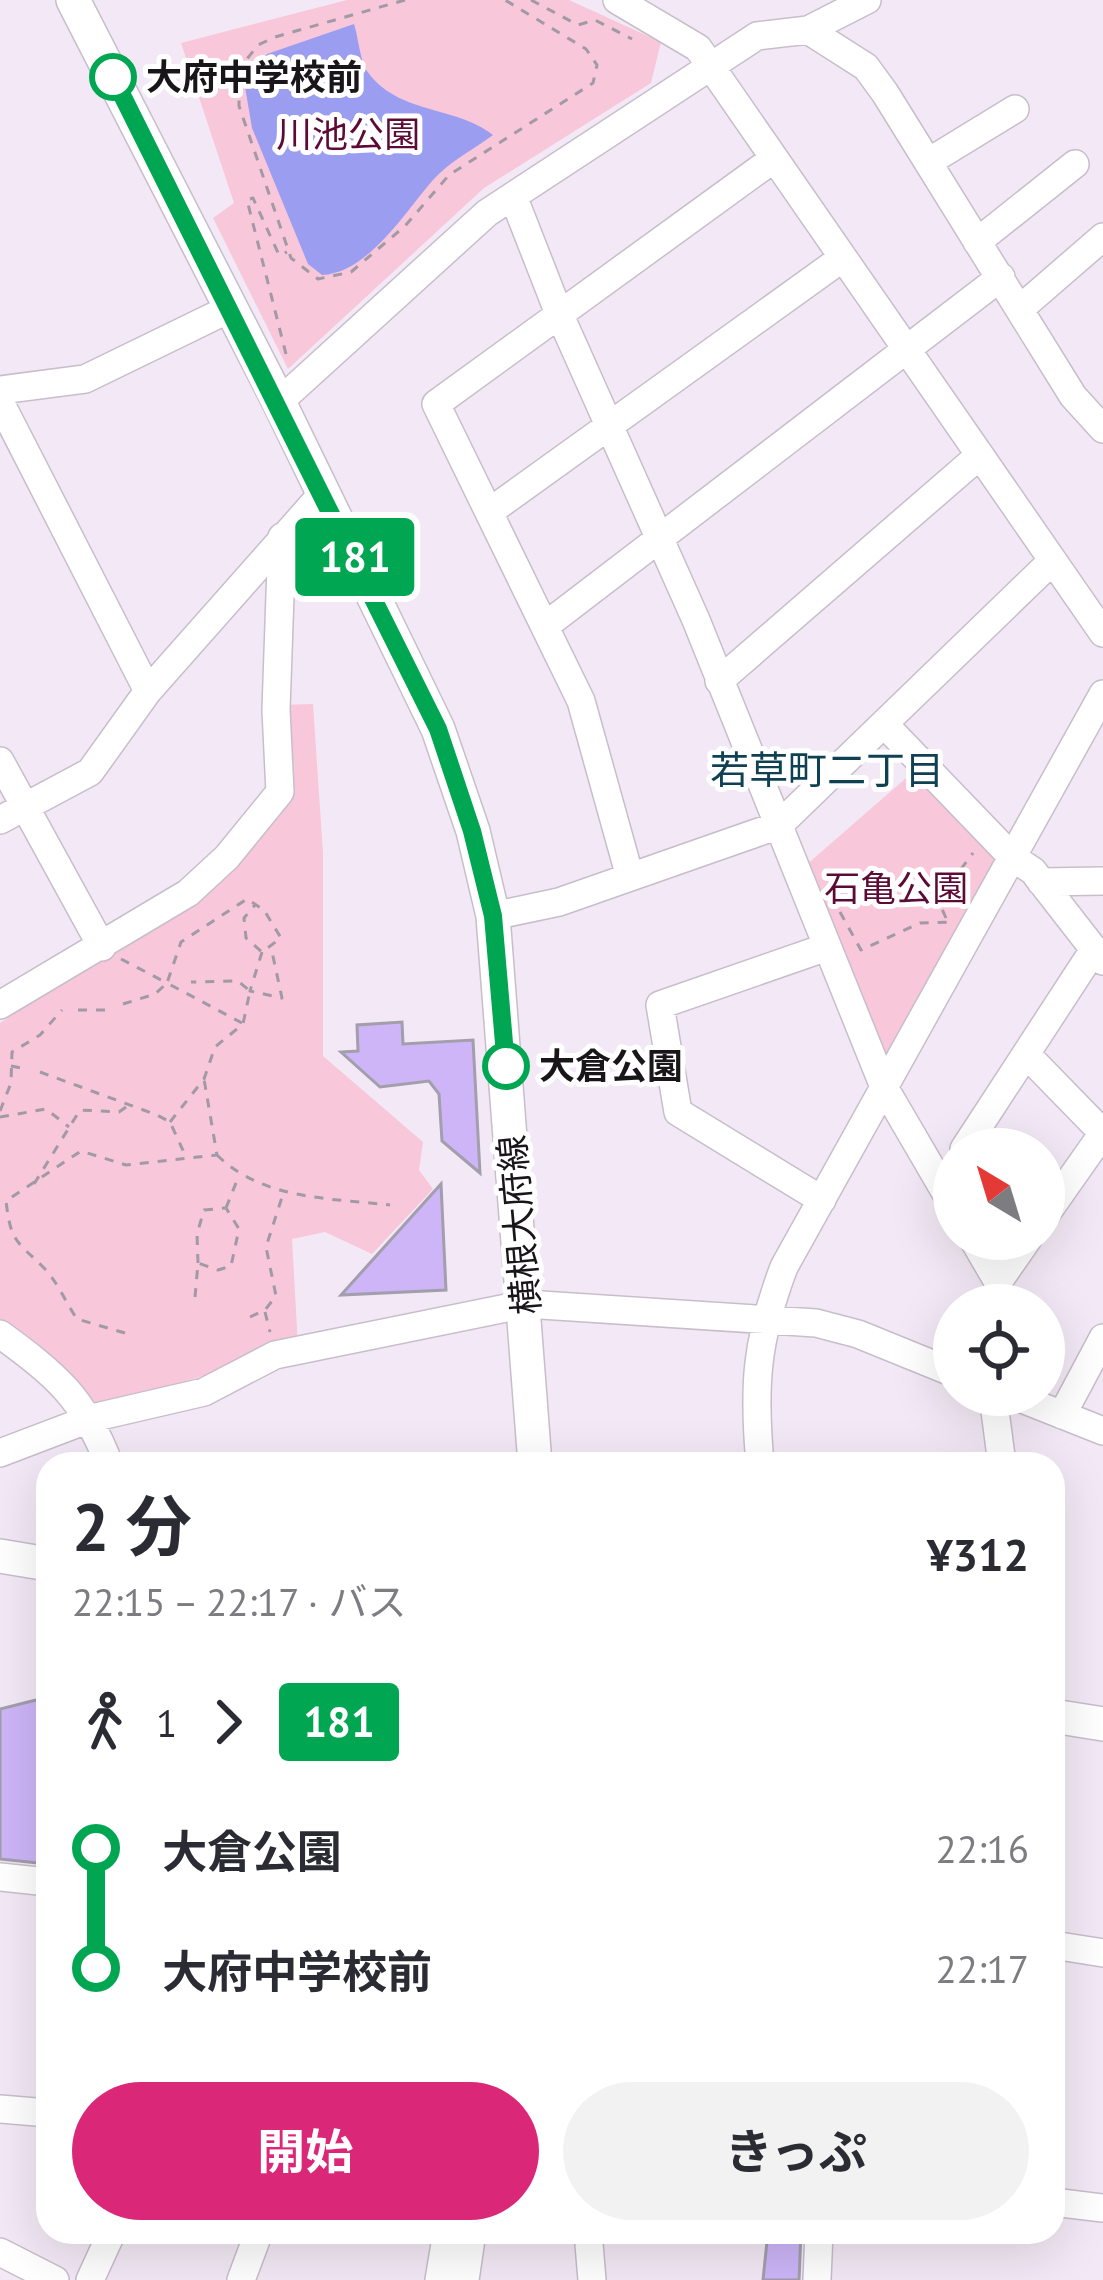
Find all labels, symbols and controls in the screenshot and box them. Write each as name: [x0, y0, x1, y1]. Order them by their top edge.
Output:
place label: 大府中学校前: [146, 53, 362, 100]
marker: 大府中学校前: [91, 55, 135, 99]
park label: 川池公園: [276, 110, 420, 157]
line badge: 181: [286, 518, 424, 596]
text: 181: [319, 529, 391, 584]
district label: 若草町二丁目: [710, 744, 944, 795]
park label: 石亀公園: [824, 864, 968, 911]
place label: 大倉公園: [539, 1042, 683, 1089]
marker: 大倉公園: [484, 1044, 528, 1088]
north arrow: [933, 1128, 1065, 1260]
map controls: [933, 1128, 1065, 1416]
street label: 横根大府線: [487, 1133, 550, 1317]
button: locate: [933, 1284, 1065, 1416]
text: 2 分: [72, 1483, 192, 1568]
text: ¥312: [927, 1525, 1029, 1583]
text: 22:15 – 22:17 · バス: [72, 1576, 407, 1627]
icon: walk: [72, 1689, 138, 1755]
icon: forward: [195, 1689, 261, 1755]
text: 181: [303, 1694, 375, 1749]
text: 1: [156, 1697, 177, 1748]
text: 大倉公園: [162, 1822, 342, 1880]
text: 22:16: [935, 1823, 1029, 1874]
text: 大府中学校前: [162, 1942, 432, 2000]
text: 22:17: [935, 1943, 1029, 1994]
button: 開始: [72, 2082, 539, 2220]
button: きっぷ: [563, 2082, 1029, 2220]

